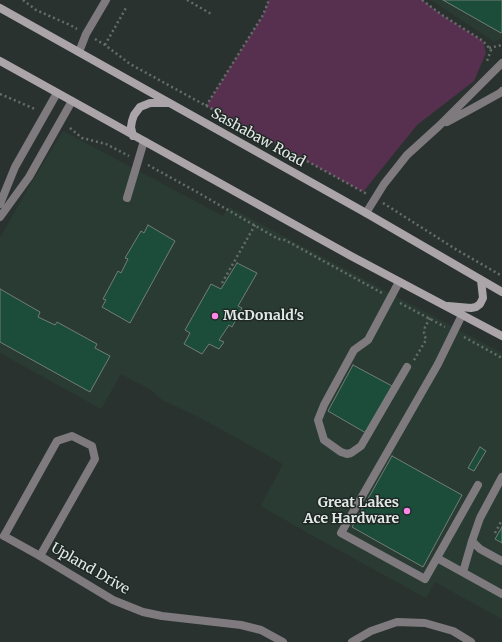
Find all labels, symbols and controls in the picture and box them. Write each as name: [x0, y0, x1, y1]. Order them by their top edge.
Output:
street label: Sashabaw Road: [208, 105, 308, 171]
place label: McDonald's: [223, 308, 304, 324]
marker: McDonald's: [210, 311, 220, 321]
place label: Great Lakes Ace Hardware: [304, 495, 399, 528]
marker: Great Lakes Ace Hardware: [402, 506, 412, 516]
street label: Upland Drive: [48, 540, 132, 598]

